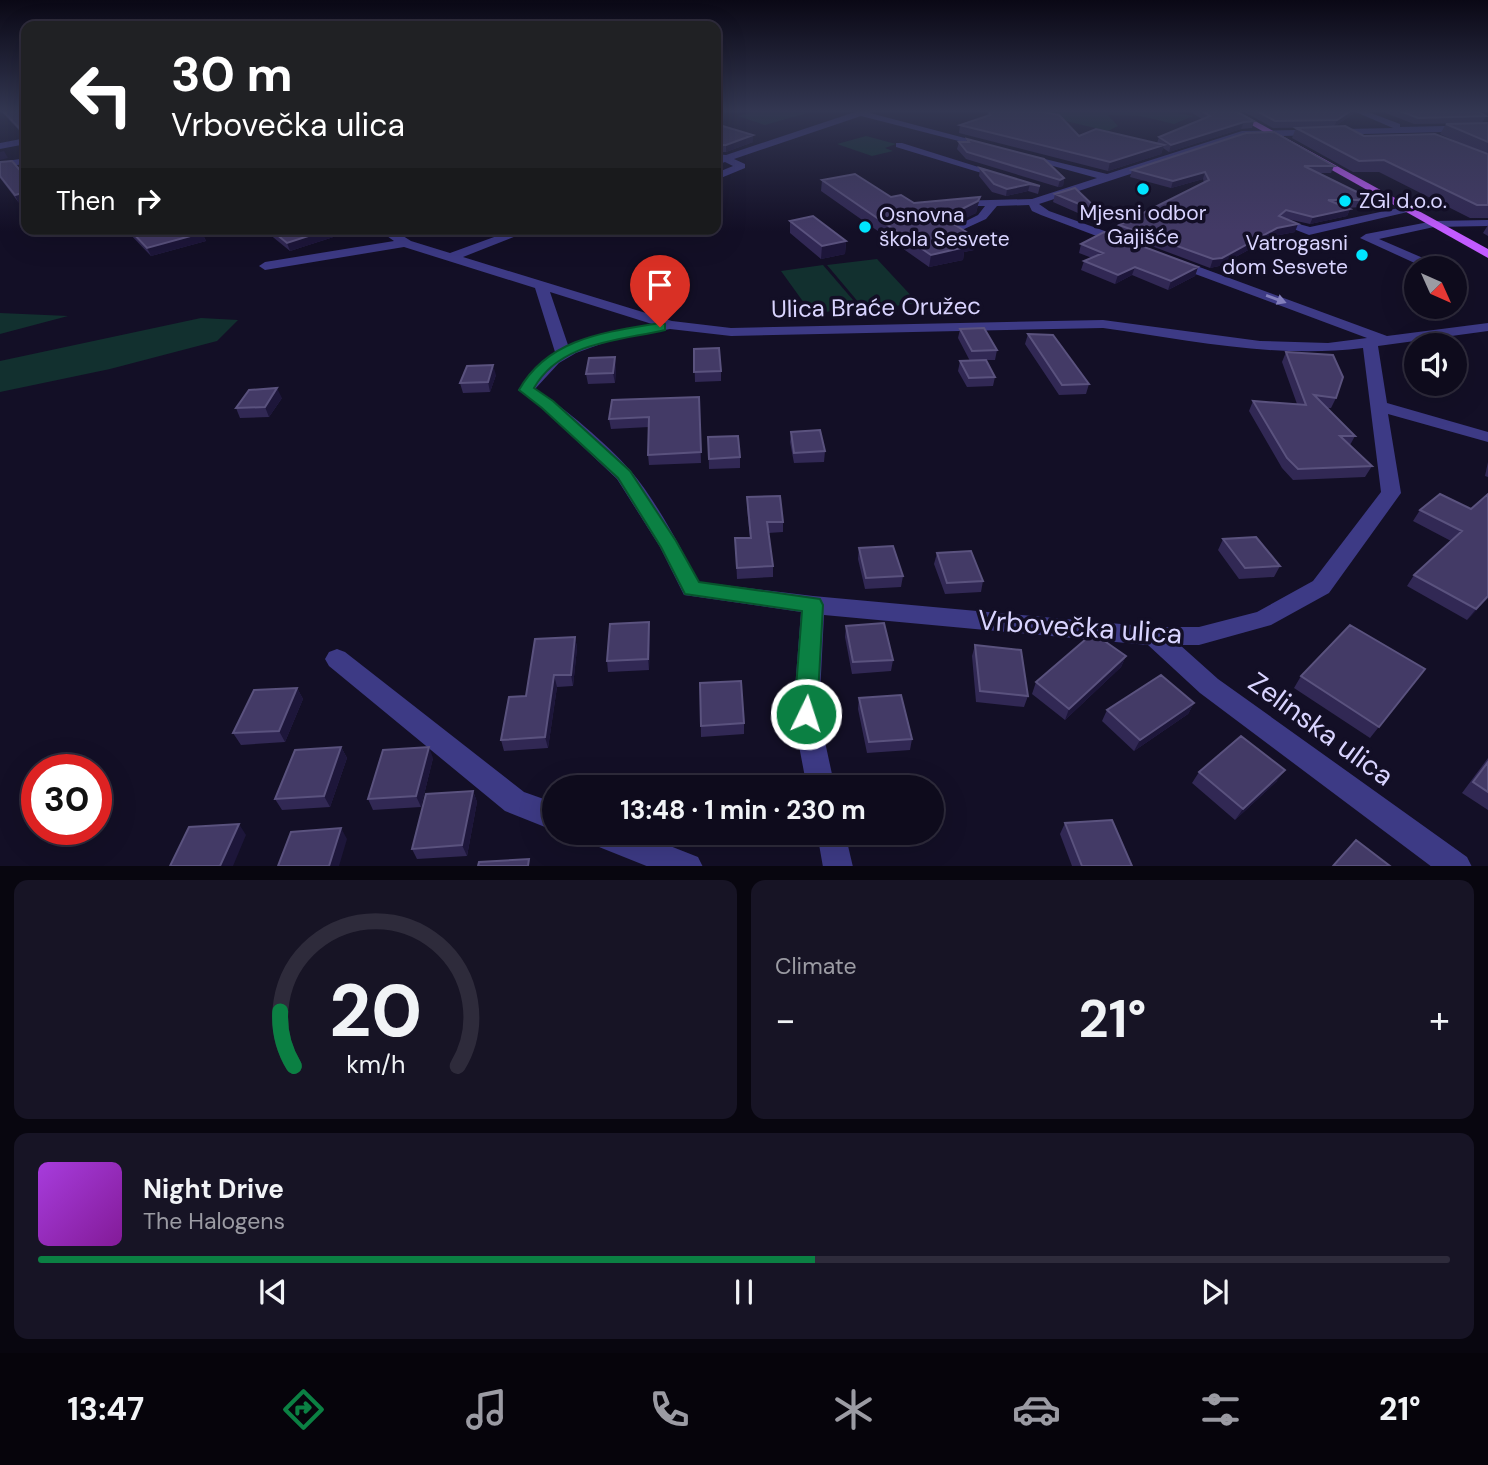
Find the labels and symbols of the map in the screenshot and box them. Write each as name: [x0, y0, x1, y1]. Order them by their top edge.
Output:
marker: Mjesni odbor Gajišće: [1135, 181, 1151, 197]
place label: ZGI d.o.o.: [1359, 187, 1447, 215]
marker: ZGI d.o.o.: [1337, 193, 1353, 209]
place label: Mjesni odbor Gajišće: [1080, 199, 1207, 251]
place label: Osnovna škola Sesvete: [879, 201, 1010, 253]
marker: Osnovna škola Sesvete: [857, 219, 873, 235]
place label: Vatrogasni dom Sesvete: [1222, 229, 1348, 281]
marker: Vatrogasni dom Sesvete: [1354, 247, 1370, 263]
pin: [630, 255, 690, 327]
north arrow: [1404, 256, 1466, 318]
street label: Ulica Braće Oružec: [771, 290, 981, 324]
one-way arrow: [1266, 294, 1287, 305]
street label: Vrbovečka ulica: [977, 601, 1183, 653]
street label: Zelinska ulica: [1241, 664, 1401, 794]
position arrow: [769, 677, 843, 751]
speed limit sign: 30: [21, 754, 112, 845]

